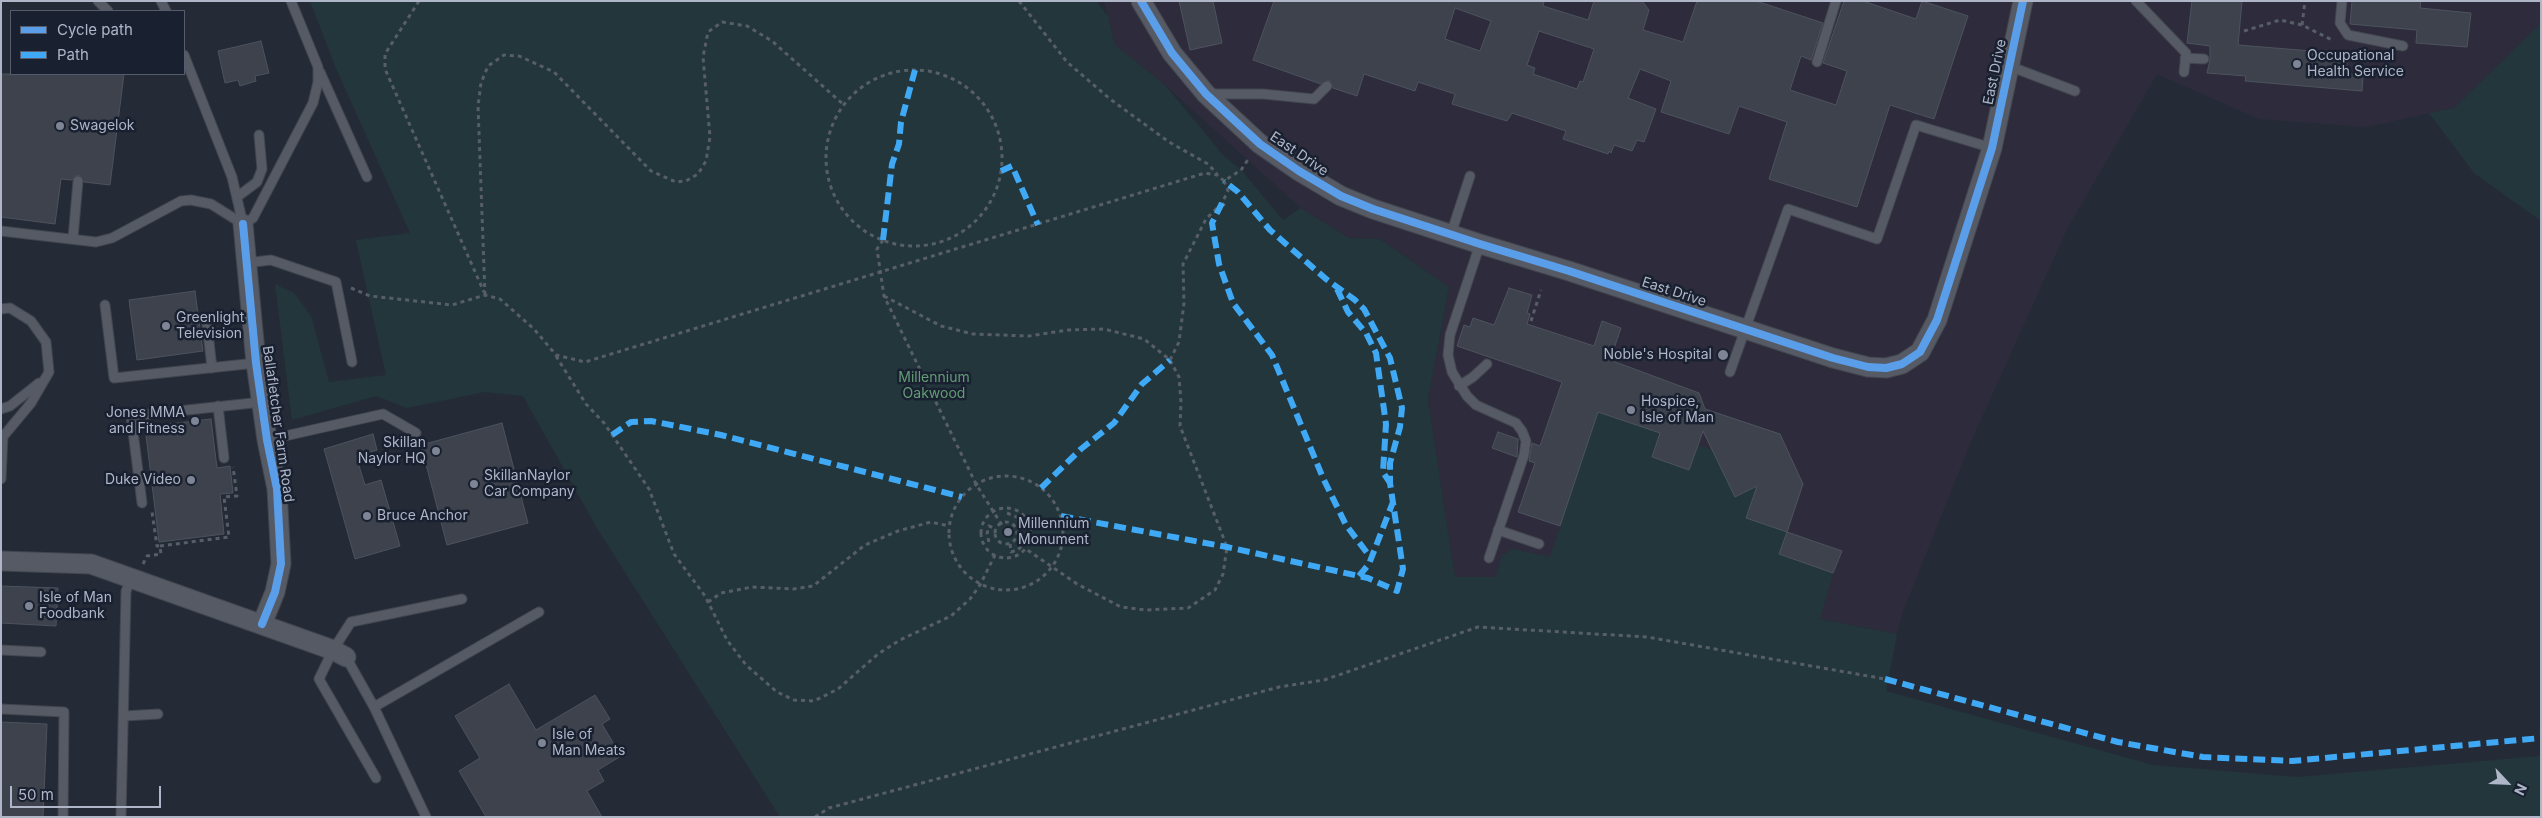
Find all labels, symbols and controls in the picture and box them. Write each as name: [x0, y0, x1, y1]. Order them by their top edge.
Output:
legend: [10, 10, 185, 75]
text: Cycle path: [57, 20, 133, 39]
street label: East Drive: [1980, 38, 2010, 106]
text: Path: [57, 45, 89, 64]
place label: Occupational Health Service: [2307, 48, 2404, 80]
marker: Occupational Health Service: [2291, 58, 2303, 70]
place label: Swagelok: [70, 118, 135, 134]
marker: Swagelok: [54, 120, 66, 132]
street label: East Drive: [1267, 128, 1331, 180]
street label: East Drive: [1640, 274, 1708, 310]
place label: Greenlight Television: [176, 310, 244, 342]
marker: Greenlight Television: [160, 320, 172, 332]
street label: Ballafletcher Farm Road: [259, 345, 297, 503]
place label: Noble's Hospital: [1604, 347, 1712, 363]
marker: Noble's Hospital: [1716, 348, 1730, 362]
park label: Millennium Oakwood: [898, 370, 970, 402]
place label: Hospice, Isle of Man: [1641, 394, 1714, 427]
marker: Hospice, Isle of Man: [1625, 404, 1637, 416]
place label: Jones MMA and Fitness: [106, 405, 185, 438]
marker: Jones MMA and Fitness: [189, 415, 201, 427]
place label: Skillan Naylor HQ: [358, 435, 426, 468]
marker: Skillan Naylor HQ: [430, 445, 442, 457]
place label: SkillanNaylor Car Company: [484, 468, 575, 501]
place label: Duke Video: [105, 472, 181, 488]
marker: Duke Video: [185, 474, 197, 486]
marker: SkillanNaylor Car Company: [468, 478, 480, 490]
place label: Bruce Anchor: [377, 508, 468, 524]
marker: Bruce Anchor: [361, 510, 373, 522]
place label: Millennium Monument: [1018, 516, 1089, 548]
marker: Millennium Monument: [1002, 526, 1014, 538]
place label: Isle of Man Foodbank: [39, 590, 112, 622]
marker: Isle of Man Foodbank: [23, 600, 35, 612]
place label: Isle of Man Meats: [552, 727, 625, 760]
marker: Isle of Man Meats: [536, 737, 548, 749]
north arrow: [2482, 758, 2532, 808]
scale bar: [12, 776, 164, 808]
text: N: [2511, 781, 2531, 798]
text: 50 m: [18, 785, 54, 804]

